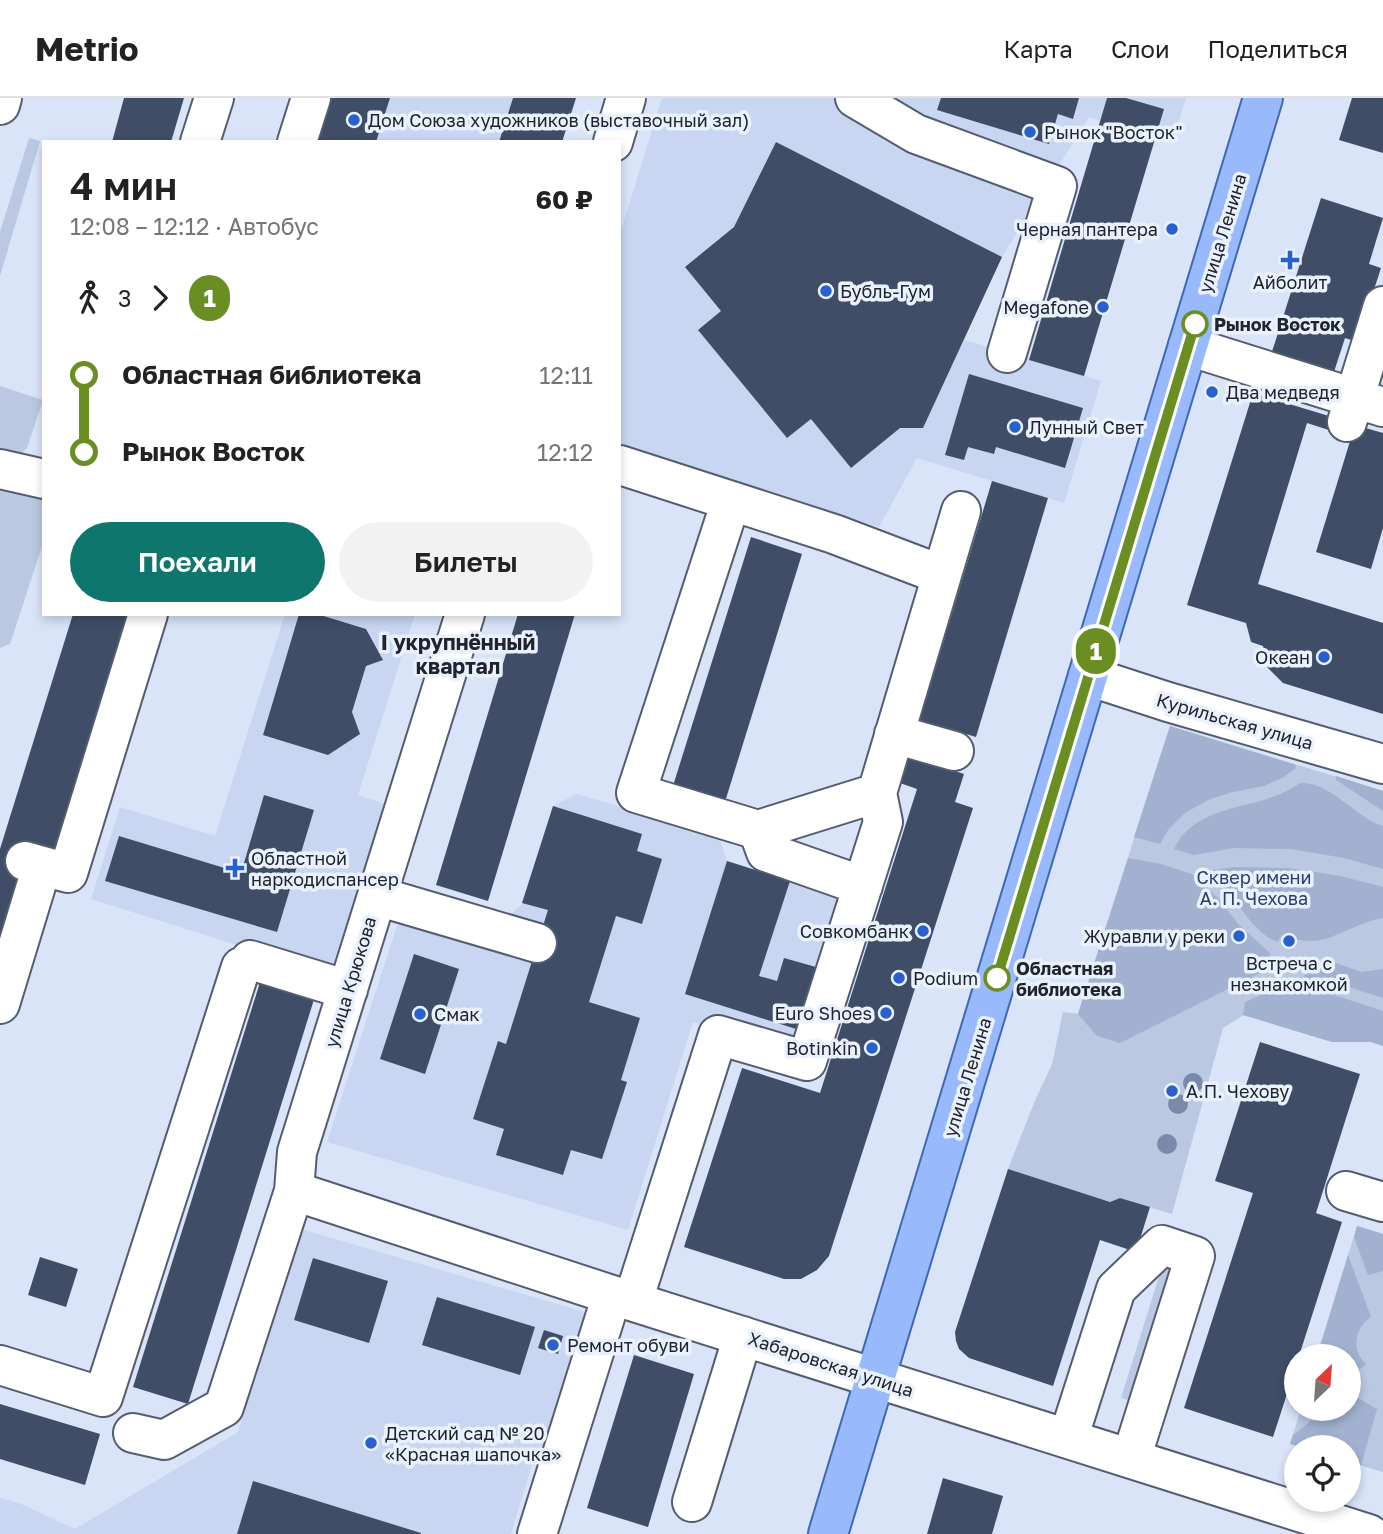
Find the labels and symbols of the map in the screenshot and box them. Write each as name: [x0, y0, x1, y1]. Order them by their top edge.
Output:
place label: Дом Союза художников (выставочный зал): [368, 109, 749, 131]
marker: Дом Союза художников (выставочный зал): [346, 112, 362, 128]
place label: Рынок "Восток": [1044, 121, 1182, 143]
marker: Рынок "Восток": [1022, 124, 1038, 140]
street label: улица Ленина: [1193, 171, 1251, 295]
place label: Черная пантера: [1016, 218, 1158, 240]
marker: Черная пантера: [1164, 221, 1180, 237]
marker: Айболит: [1282, 252, 1298, 268]
place label: Айболит: [1253, 271, 1328, 293]
place label: Бубль-Гум: [840, 280, 931, 302]
marker: Бубль-Гум: [818, 283, 834, 299]
place label: Megafone: [1003, 296, 1089, 318]
marker: Megafone: [1095, 299, 1111, 315]
marker: Рынок Восток: [1182, 311, 1208, 337]
place label: Рынок Восток: [1214, 313, 1341, 335]
place label: Два медведя: [1226, 381, 1340, 403]
marker: Два медведя: [1204, 384, 1220, 400]
place label: Лунный Свет: [1029, 416, 1144, 438]
marker: Лунный Свет: [1007, 419, 1023, 435]
line badge: 1: [1073, 628, 1119, 674]
district label: I укрупнённый квартал: [381, 629, 535, 679]
place label: Океан: [1255, 646, 1310, 668]
marker: Океан: [1316, 649, 1332, 665]
street label: Курильская улица: [1154, 688, 1316, 754]
place label: Областной наркодиспансер: [251, 847, 399, 890]
marker: Областной наркодиспансер: [225, 858, 245, 878]
park label: Сквер имени А. П. Чехова: [1196, 866, 1312, 909]
street label: улица Крюкова: [320, 914, 380, 1050]
place label: Совкомбанк: [800, 920, 909, 942]
marker: Совкомбанк: [915, 923, 931, 939]
place label: Журавли у реки: [1084, 925, 1225, 947]
marker: Журавли у реки: [1231, 928, 1247, 944]
marker: Встреча с незнакомкой: [1281, 933, 1297, 949]
place label: Встреча с незнакомкой: [1230, 952, 1348, 995]
place label: Областная библиотека: [1016, 957, 1121, 1000]
marker: Областная библиотека: [984, 965, 1010, 991]
place label: Podium: [913, 967, 978, 989]
marker: Podium: [891, 970, 907, 986]
place label: Euro Shoes: [775, 1002, 872, 1024]
place label: Смак: [434, 1003, 480, 1025]
marker: Euro Shoes: [878, 1005, 894, 1021]
marker: Смак: [412, 1006, 428, 1022]
street label: улица Ленина: [938, 1015, 996, 1139]
place label: Botinkin: [786, 1037, 858, 1059]
marker: Botinkin: [864, 1040, 880, 1056]
place label: А.П. Чехову: [1186, 1080, 1289, 1102]
marker: А.П. Чехову: [1164, 1083, 1180, 1099]
street label: Хабаровская улица: [746, 1327, 916, 1401]
place label: Ремонт обуви: [567, 1334, 690, 1356]
marker: Ремонт обуви: [545, 1337, 561, 1353]
north arrow: [1284, 1344, 1362, 1421]
place label: Детский сад № 20 «Красная шапочка»: [385, 1422, 561, 1465]
marker: Детский сад № 20 «Красная шапочка»: [363, 1435, 379, 1451]

